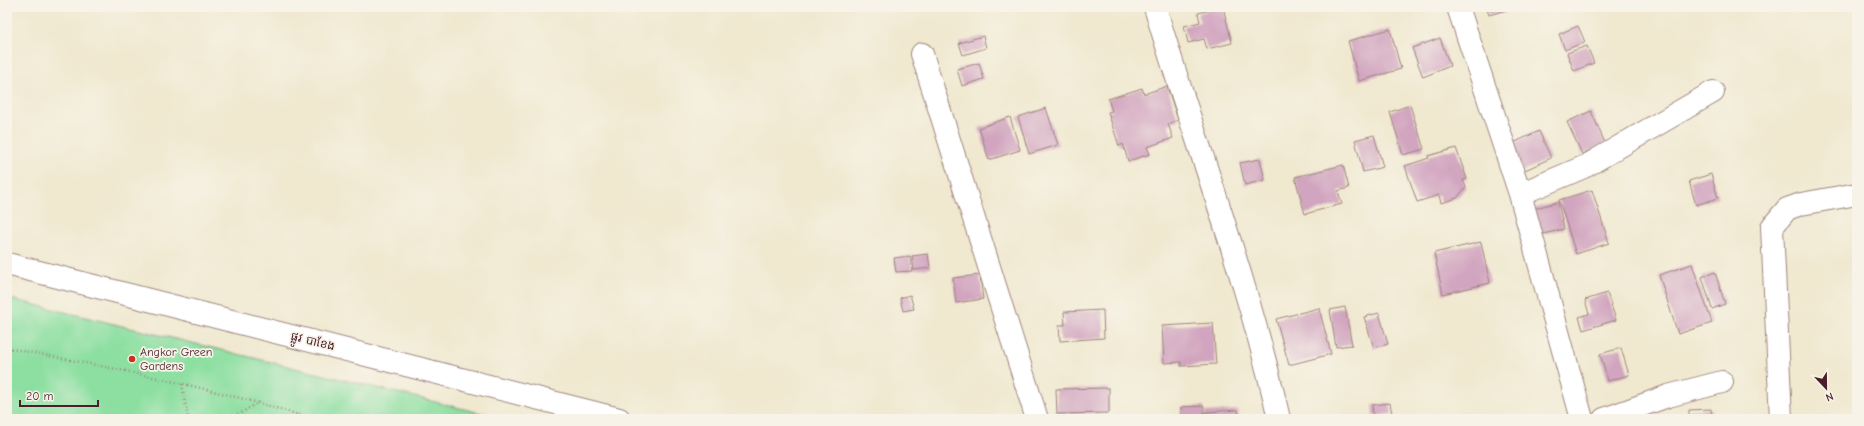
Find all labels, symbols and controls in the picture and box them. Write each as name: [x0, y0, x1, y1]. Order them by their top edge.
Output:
street label: ផ្លូវ បាខែង: [288, 329, 337, 357]
place label: Angkor Green Gardens: [140, 345, 212, 373]
marker: Angkor Green Gardens: [127, 354, 137, 364]
north arrow: [1806, 368, 1846, 408]
scale bar: [20, 382, 98, 408]
text: 20 m: [26, 389, 54, 403]
text: N: [1824, 389, 1835, 404]

